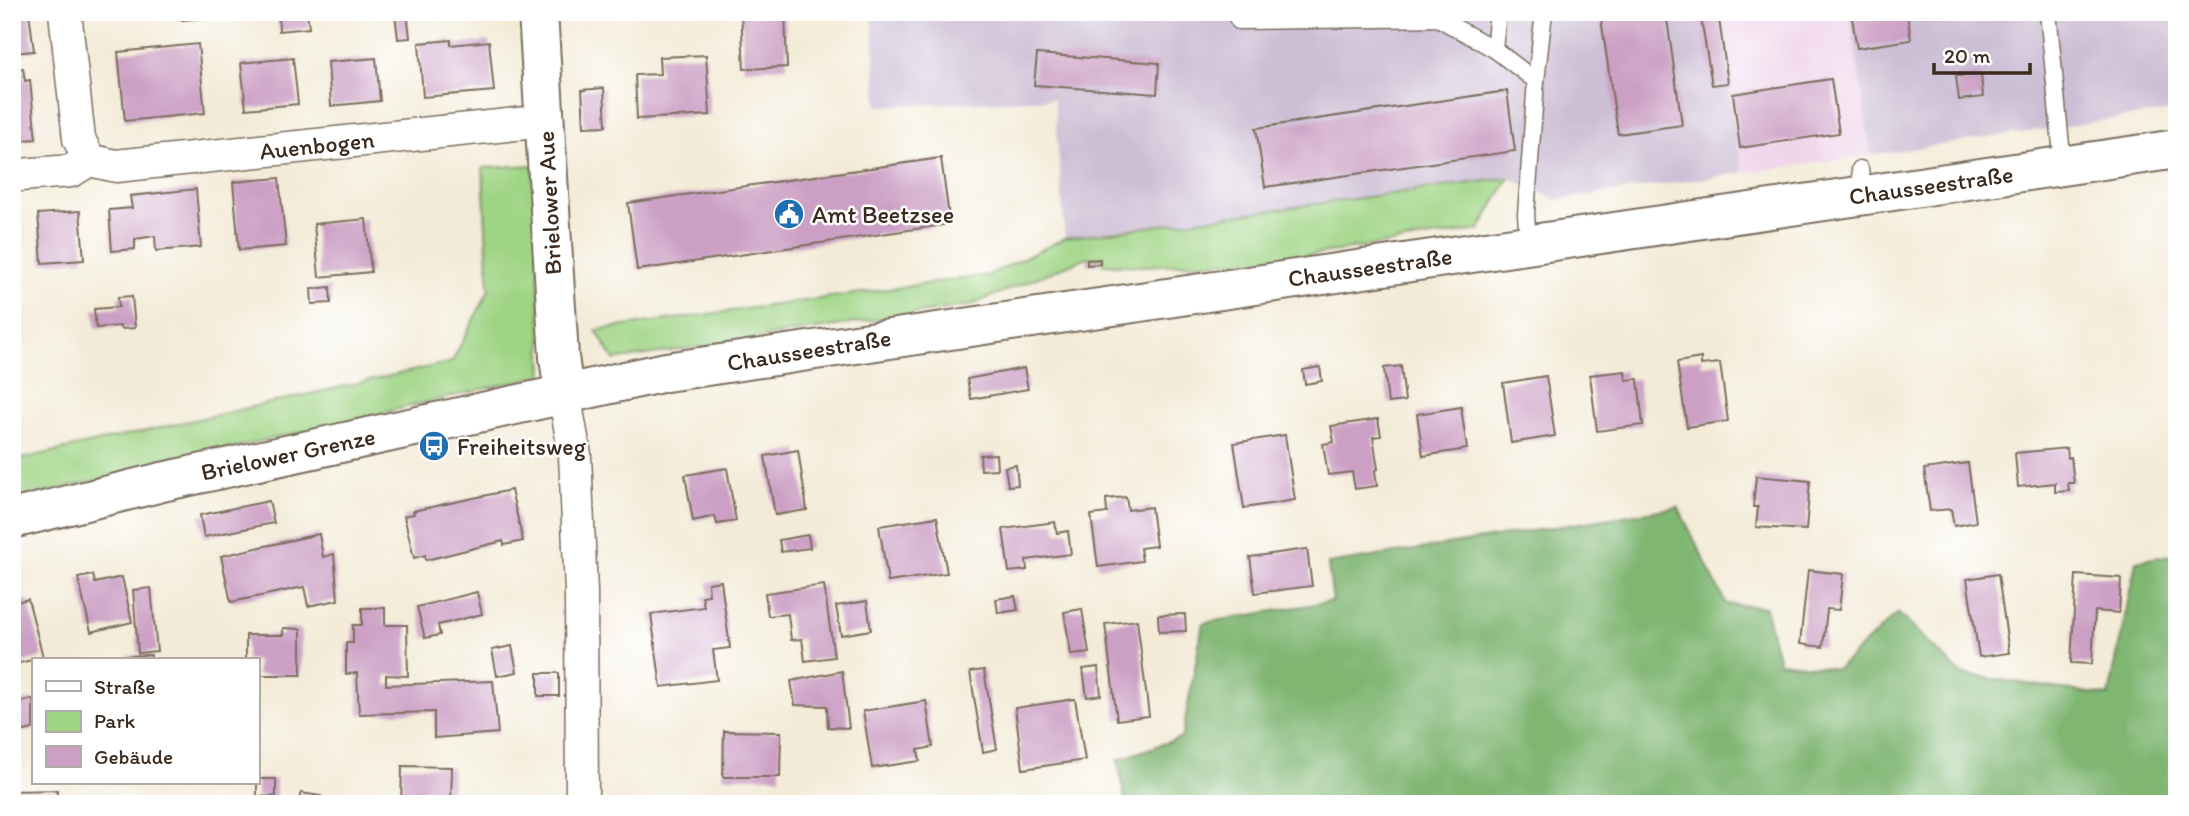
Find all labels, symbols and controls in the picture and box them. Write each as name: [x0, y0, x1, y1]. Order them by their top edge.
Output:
scale bar: [1934, 32, 2030, 76]
text: 20 m: [1944, 43, 1991, 68]
street label: Auenbogen: [258, 125, 376, 165]
street label: Brielower Aue: [531, 130, 567, 276]
street label: Chausseestraße: [1847, 159, 2015, 211]
public building icon: Amt Beetzsee: [772, 197, 806, 231]
place label: Amt Beetzsee: [812, 200, 954, 229]
street label: Chausseestraße: [1286, 241, 1454, 293]
street label: Chausseestraße: [725, 323, 893, 377]
street label: Brielower Grenze: [198, 421, 378, 487]
bus stop icon: Freiheitsweg: [417, 429, 451, 463]
place label: Freiheitsweg: [457, 432, 587, 461]
legend: [32, 658, 259, 784]
text: Straße: [94, 674, 155, 699]
text: Park: [94, 708, 136, 733]
text: Gebäude: [94, 744, 173, 769]

